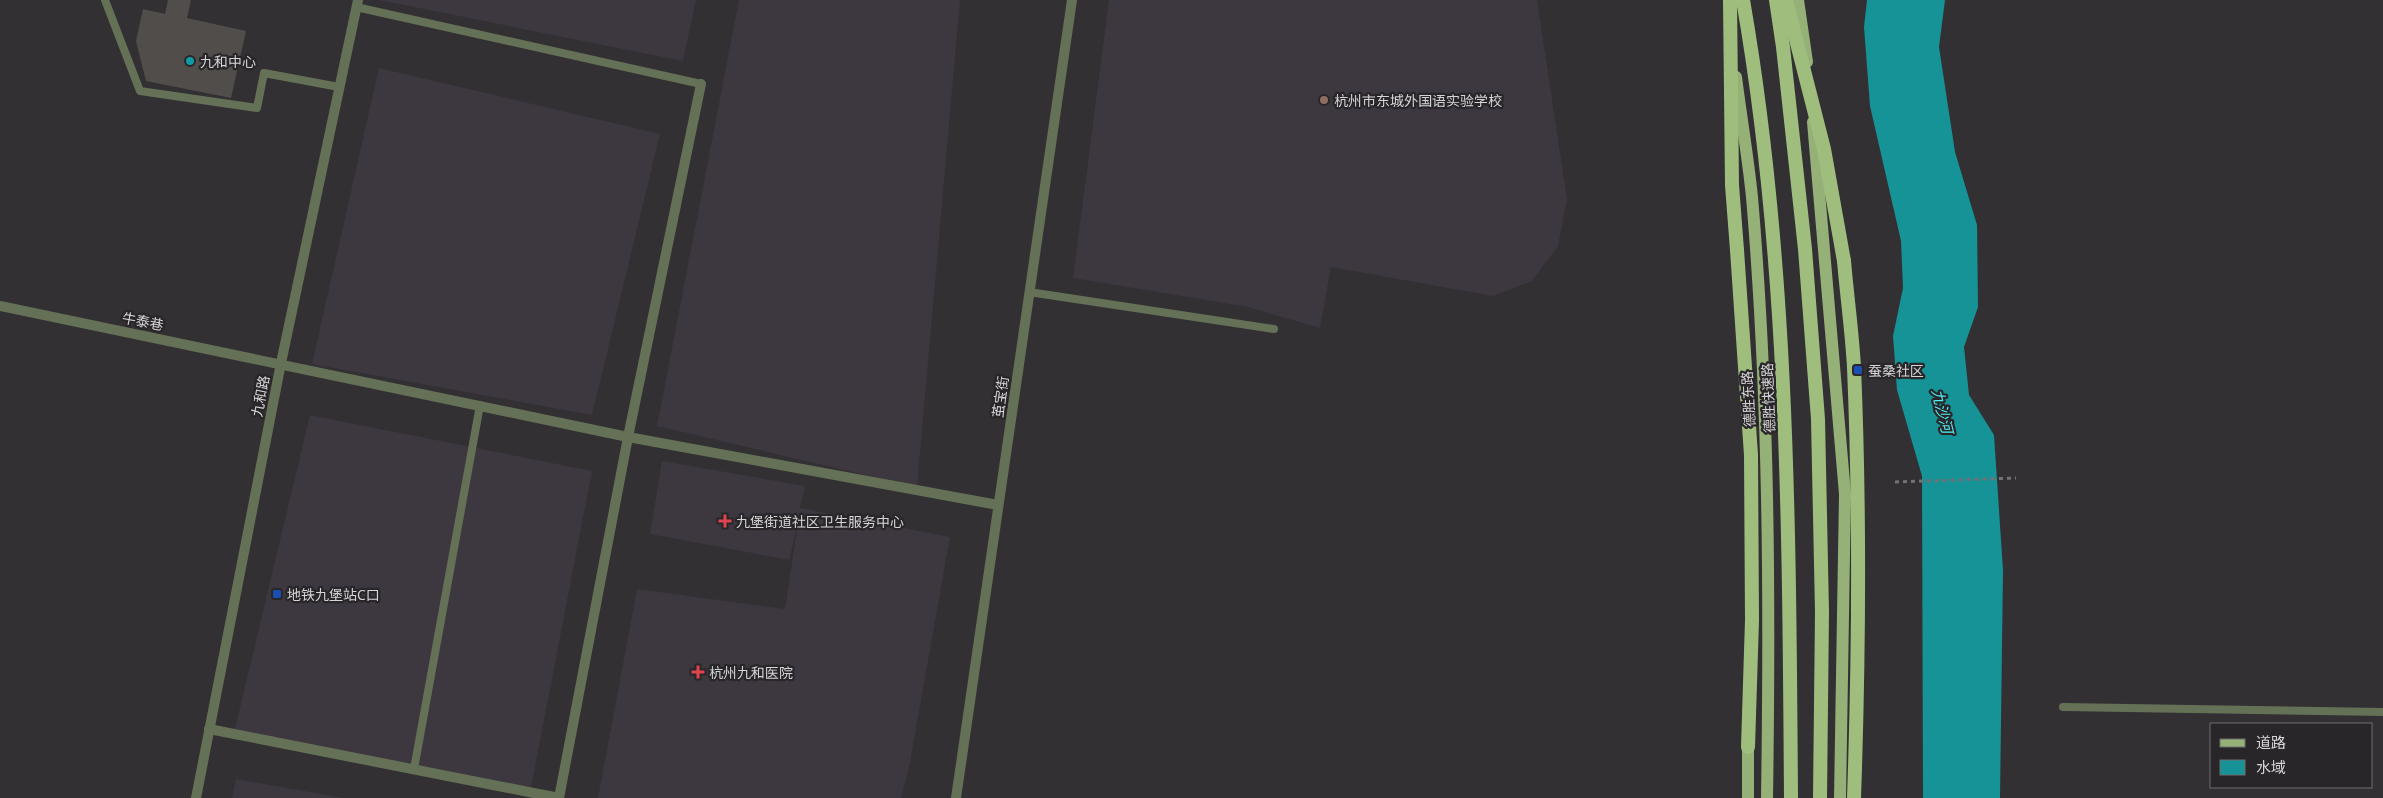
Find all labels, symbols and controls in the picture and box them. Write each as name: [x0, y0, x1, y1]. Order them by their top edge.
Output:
place label: 九和中心: [200, 52, 256, 71]
marker: 九和中心: [184, 55, 196, 67]
place label: 杭州市东城外国语实验学校: [1334, 91, 1502, 110]
marker: 杭州市东城外国语实验学校: [1318, 94, 1330, 106]
street label: 牛泰巷: [121, 308, 165, 334]
place label: 蚕桑社区: [1868, 361, 1924, 380]
street label: 德胜快速路: [1757, 363, 1779, 433]
marker: 蚕桑社区: [1852, 364, 1864, 376]
street label: 德胜东路: [1737, 371, 1759, 427]
street label: 九和路: [247, 374, 273, 418]
street label: 茧宝街: [988, 375, 1012, 419]
water label: 九沙河: [1928, 387, 1959, 438]
place label: 九堡街道社区卫生服务中心: [736, 512, 904, 531]
marker: 九堡街道社区卫生服务中心: [718, 514, 732, 528]
place label: 地铁九堡站C口: [287, 585, 380, 604]
marker: 地铁九堡站C口: [271, 588, 283, 600]
place label: 杭州九和医院: [709, 663, 793, 682]
marker: 杭州九和医院: [691, 665, 705, 679]
legend: [2210, 723, 2373, 788]
text: 道路: [2256, 732, 2286, 752]
text: 水域: [2256, 757, 2286, 777]

